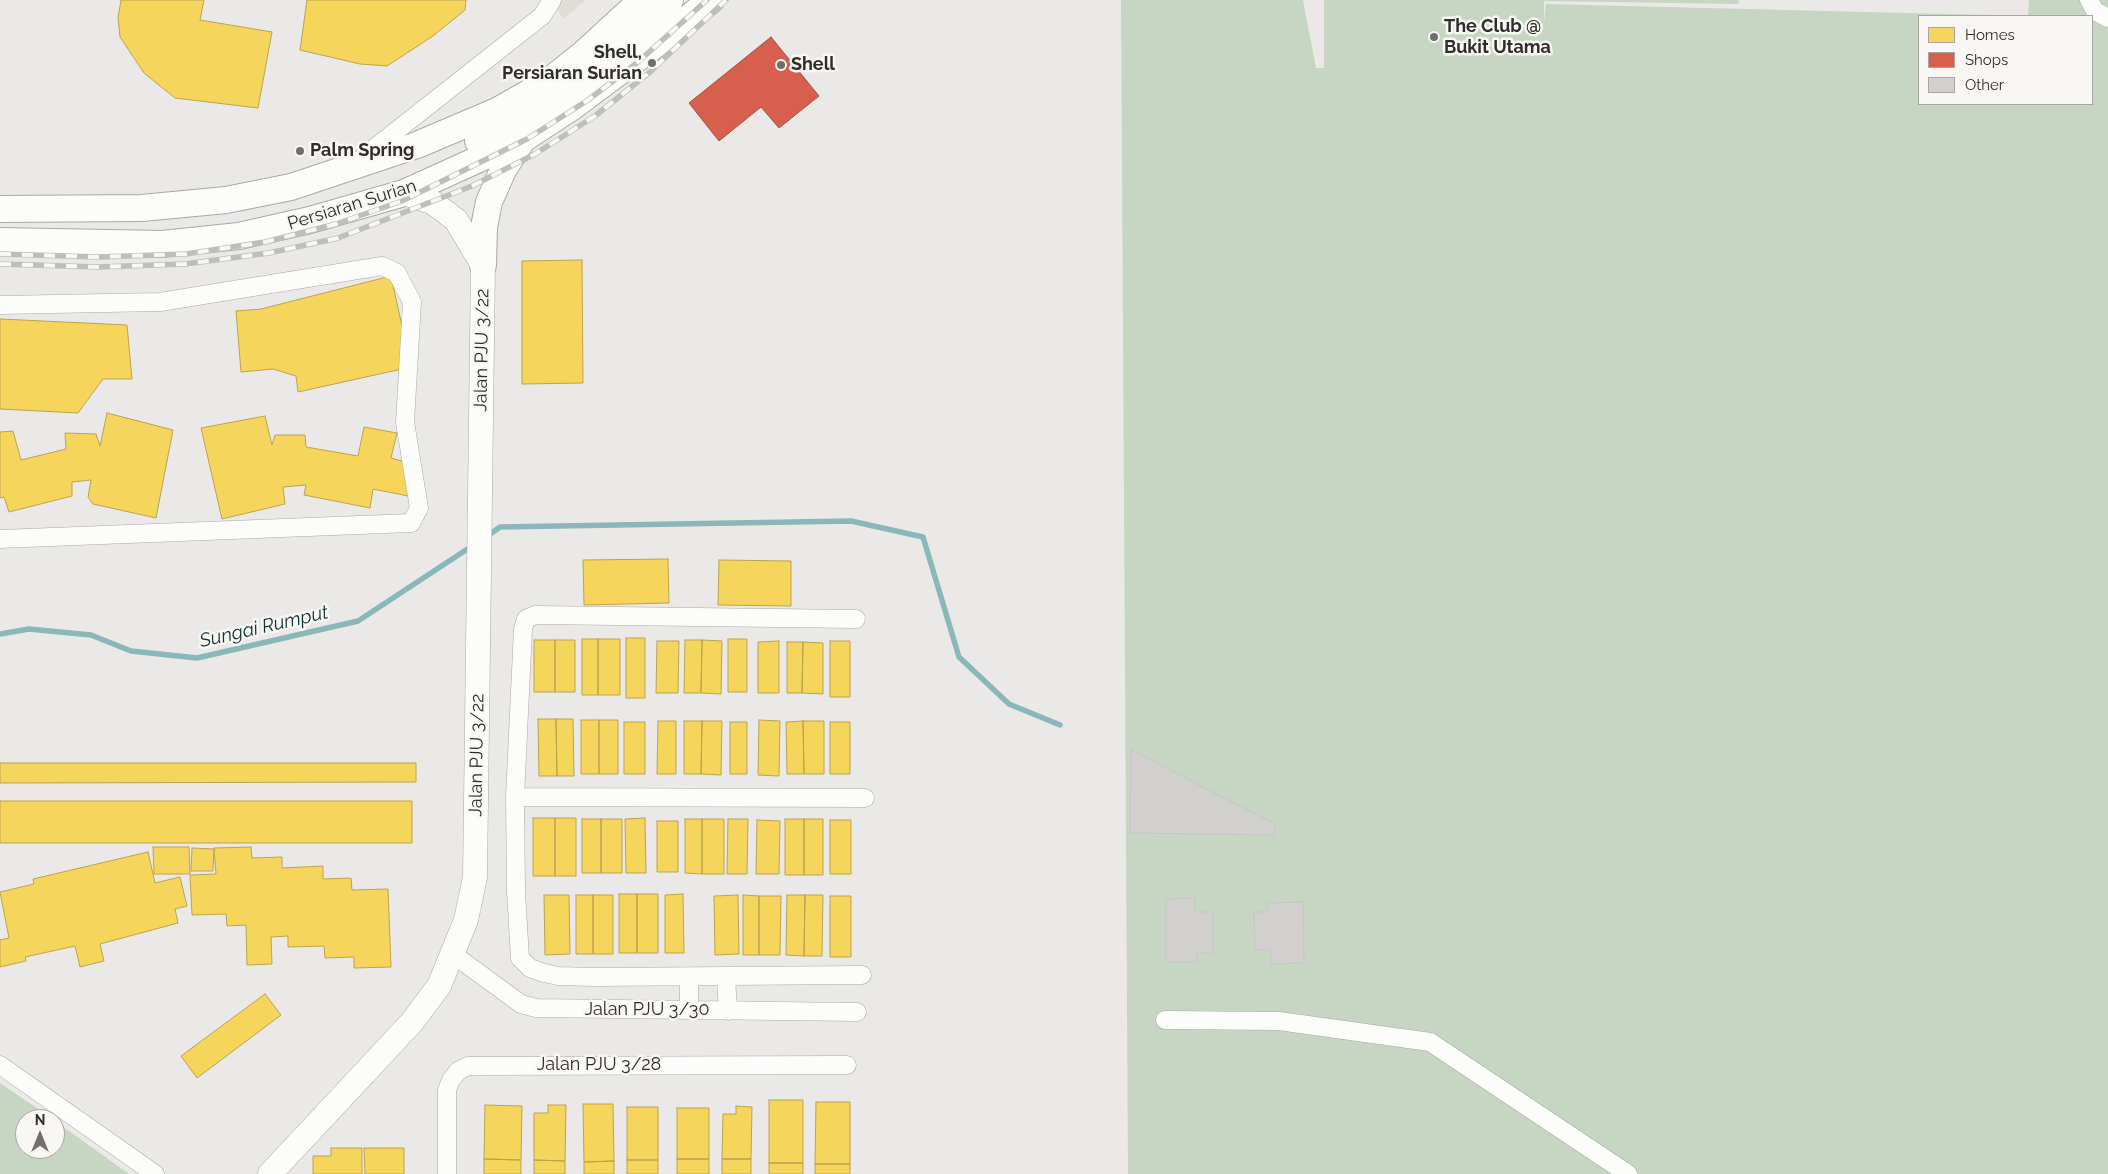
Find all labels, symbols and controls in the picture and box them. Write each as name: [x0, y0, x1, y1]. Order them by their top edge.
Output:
legend: [1918, 15, 2093, 105]
place label: The Club @ Bukit Utama: [1444, 16, 1551, 58]
text: Homes: [1965, 26, 2015, 44]
marker: The Club @ Bukit Utama: [1428, 31, 1440, 43]
place label: Shell, Persiaran Surian: [502, 42, 642, 84]
text: Shops: [1965, 51, 2008, 69]
place label: Shell: [791, 54, 835, 76]
marker: Shell, Persiaran Surian: [646, 57, 658, 69]
marker: Shell: [775, 59, 787, 71]
text: Other: [1965, 76, 2004, 94]
place label: Palm Spring: [310, 140, 414, 162]
marker: Palm Spring: [294, 145, 306, 157]
street label: Persiaran Surian: [285, 175, 419, 235]
street label: Jalan PJU 3/22: [470, 288, 494, 412]
water label: Sungai Rumput: [197, 601, 331, 653]
street label: Jalan PJU 3/22: [465, 693, 489, 817]
street label: Jalan PJU 3/30: [585, 999, 709, 1021]
street label: Jalan PJU 3/28: [537, 1054, 661, 1076]
north arrow: [15, 1109, 65, 1159]
text: N: [35, 1112, 45, 1128]

